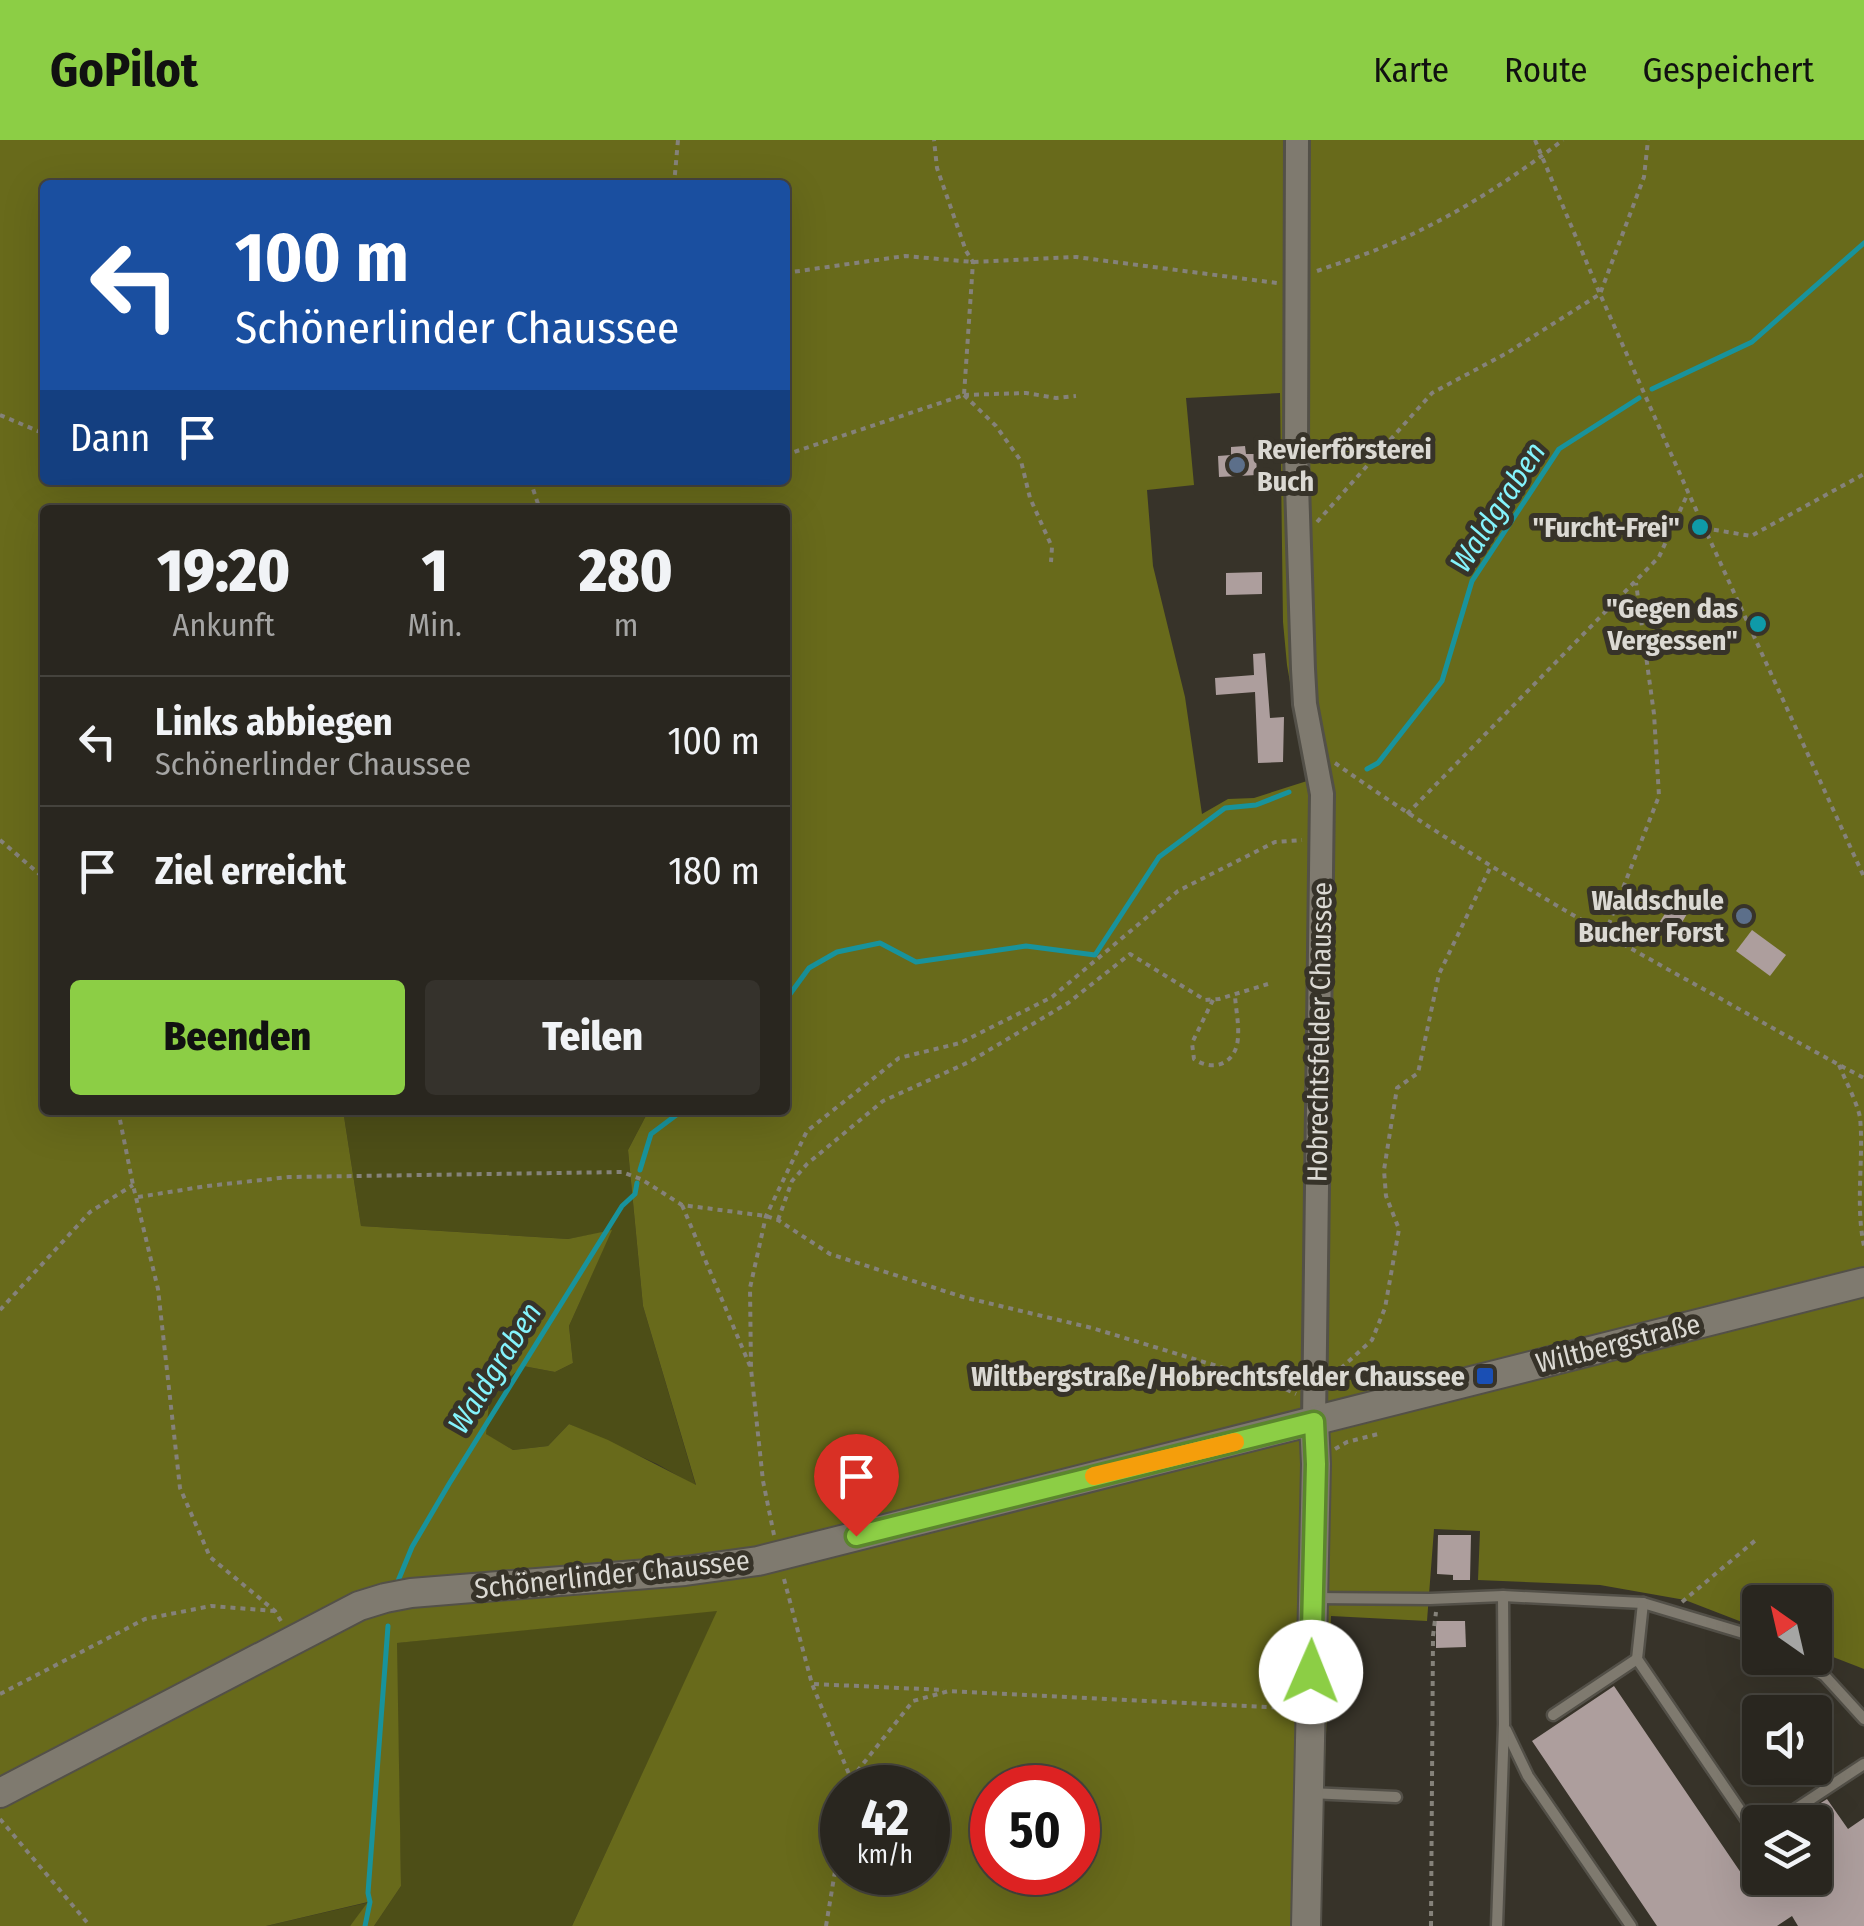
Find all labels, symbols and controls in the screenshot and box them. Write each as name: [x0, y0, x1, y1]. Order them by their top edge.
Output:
text: GoPilot: [50, 41, 198, 99]
text: Karte: [1373, 49, 1449, 91]
text: Route: [1504, 49, 1588, 91]
text: Gespeichert: [1643, 49, 1814, 91]
text: 100 m: [235, 216, 409, 300]
icon: left: [70, 220, 200, 350]
text: Schönerlinder Chaussee: [235, 301, 679, 355]
icon: arrive: [170, 410, 225, 465]
text: Dann: [70, 415, 150, 461]
place label: Revierförsterei Buch: [1257, 433, 1432, 498]
water label: Waldgraben: [1443, 435, 1553, 579]
marker: Revierförsterei Buch: [1226, 454, 1248, 476]
place label: "Furcht-Frei": [1532, 511, 1680, 544]
marker: "Furcht-Frei": [1689, 516, 1711, 538]
text: 19:20: [157, 535, 290, 607]
text: 1: [422, 535, 448, 607]
text: 280: [579, 535, 673, 607]
place label: "Gegen das Vergessen": [1606, 592, 1738, 657]
text: Ankunft: [173, 606, 275, 644]
text: Min.: [407, 606, 462, 644]
text: m: [614, 606, 638, 644]
marker: "Gegen das Vergessen": [1747, 613, 1769, 635]
text: Links abbiegen: [155, 699, 393, 745]
icon: left: [70, 714, 125, 769]
text: 100 m: [667, 718, 760, 764]
text: Schönerlinder Chaussee: [155, 745, 471, 783]
icon: arrive: [70, 844, 125, 899]
text: Ziel erreicht: [155, 848, 346, 894]
text: 180 m: [668, 848, 760, 894]
street label: Hobrechtsfelder Chaussee: [1300, 882, 1339, 1182]
place label: Waldschule Bucher Forst: [1578, 884, 1725, 949]
marker: Waldschule Bucher Forst: [1733, 905, 1755, 927]
button: Beenden: [70, 980, 405, 1095]
button: Teilen: [425, 980, 760, 1095]
water label: Waldgraben: [441, 1296, 549, 1440]
street label: Wiltbergstraße: [1533, 1307, 1704, 1380]
place label: Wiltbergstraße/Hobrechtsfelder Chaussee: [971, 1360, 1465, 1393]
marker: Wiltbergstraße/Hobrechtsfelder Chaussee: [1474, 1365, 1496, 1387]
pin: [814, 1434, 899, 1537]
icon: arrive: [829, 1449, 884, 1504]
street label: Schönerlinder Chaussee: [473, 1544, 751, 1605]
north arrow: [1742, 1585, 1832, 1675]
map controls: [1742, 1585, 1832, 1895]
position arrow: [1259, 1620, 1363, 1724]
button: sound: [1742, 1695, 1832, 1785]
speed limit sign: 50: [970, 1765, 1100, 1895]
text: 42: [861, 1788, 909, 1848]
button: layers: [1742, 1805, 1832, 1895]
text: km/h: [857, 1840, 913, 1870]

